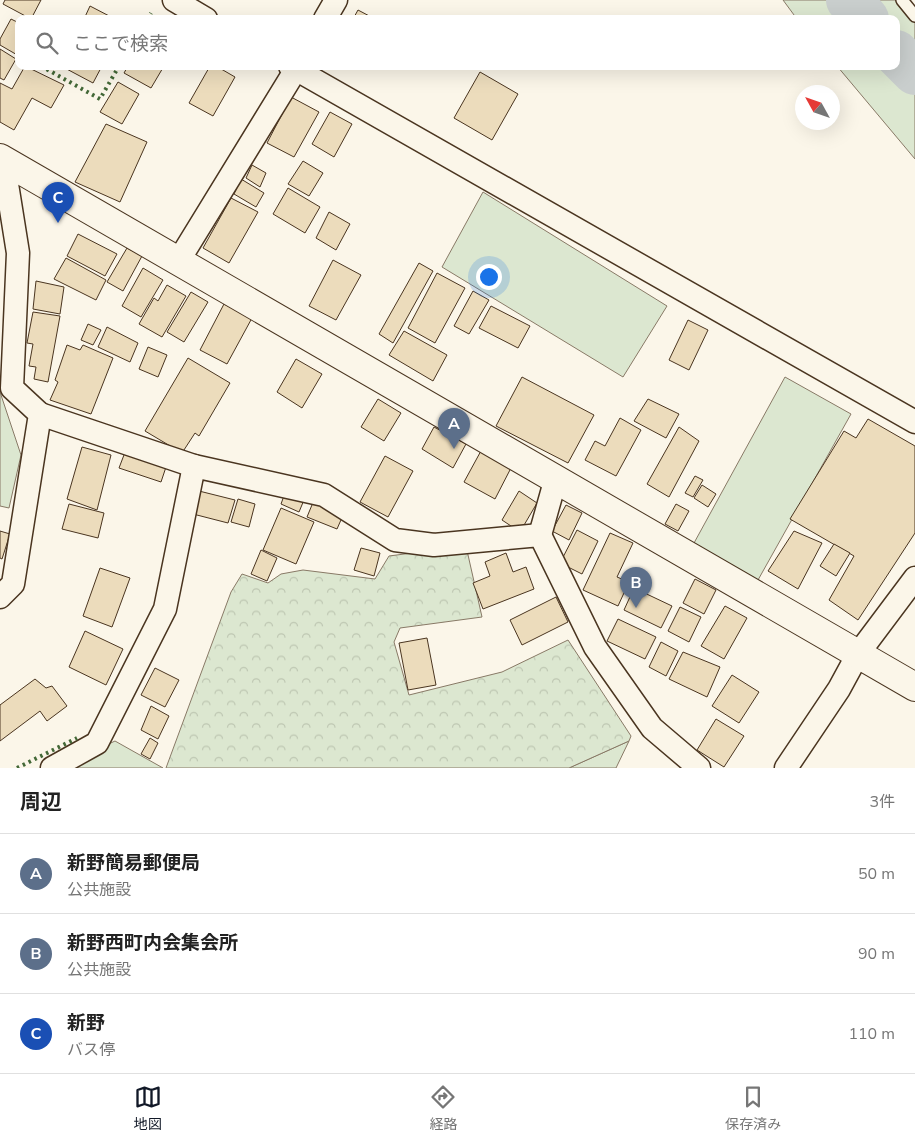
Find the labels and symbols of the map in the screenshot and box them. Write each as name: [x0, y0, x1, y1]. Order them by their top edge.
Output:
north arrow: [795, 85, 840, 130]
pin: C: [42, 182, 74, 223]
your location: [476, 264, 502, 290]
pin: A: [438, 408, 470, 449]
pin: B: [620, 567, 652, 608]

